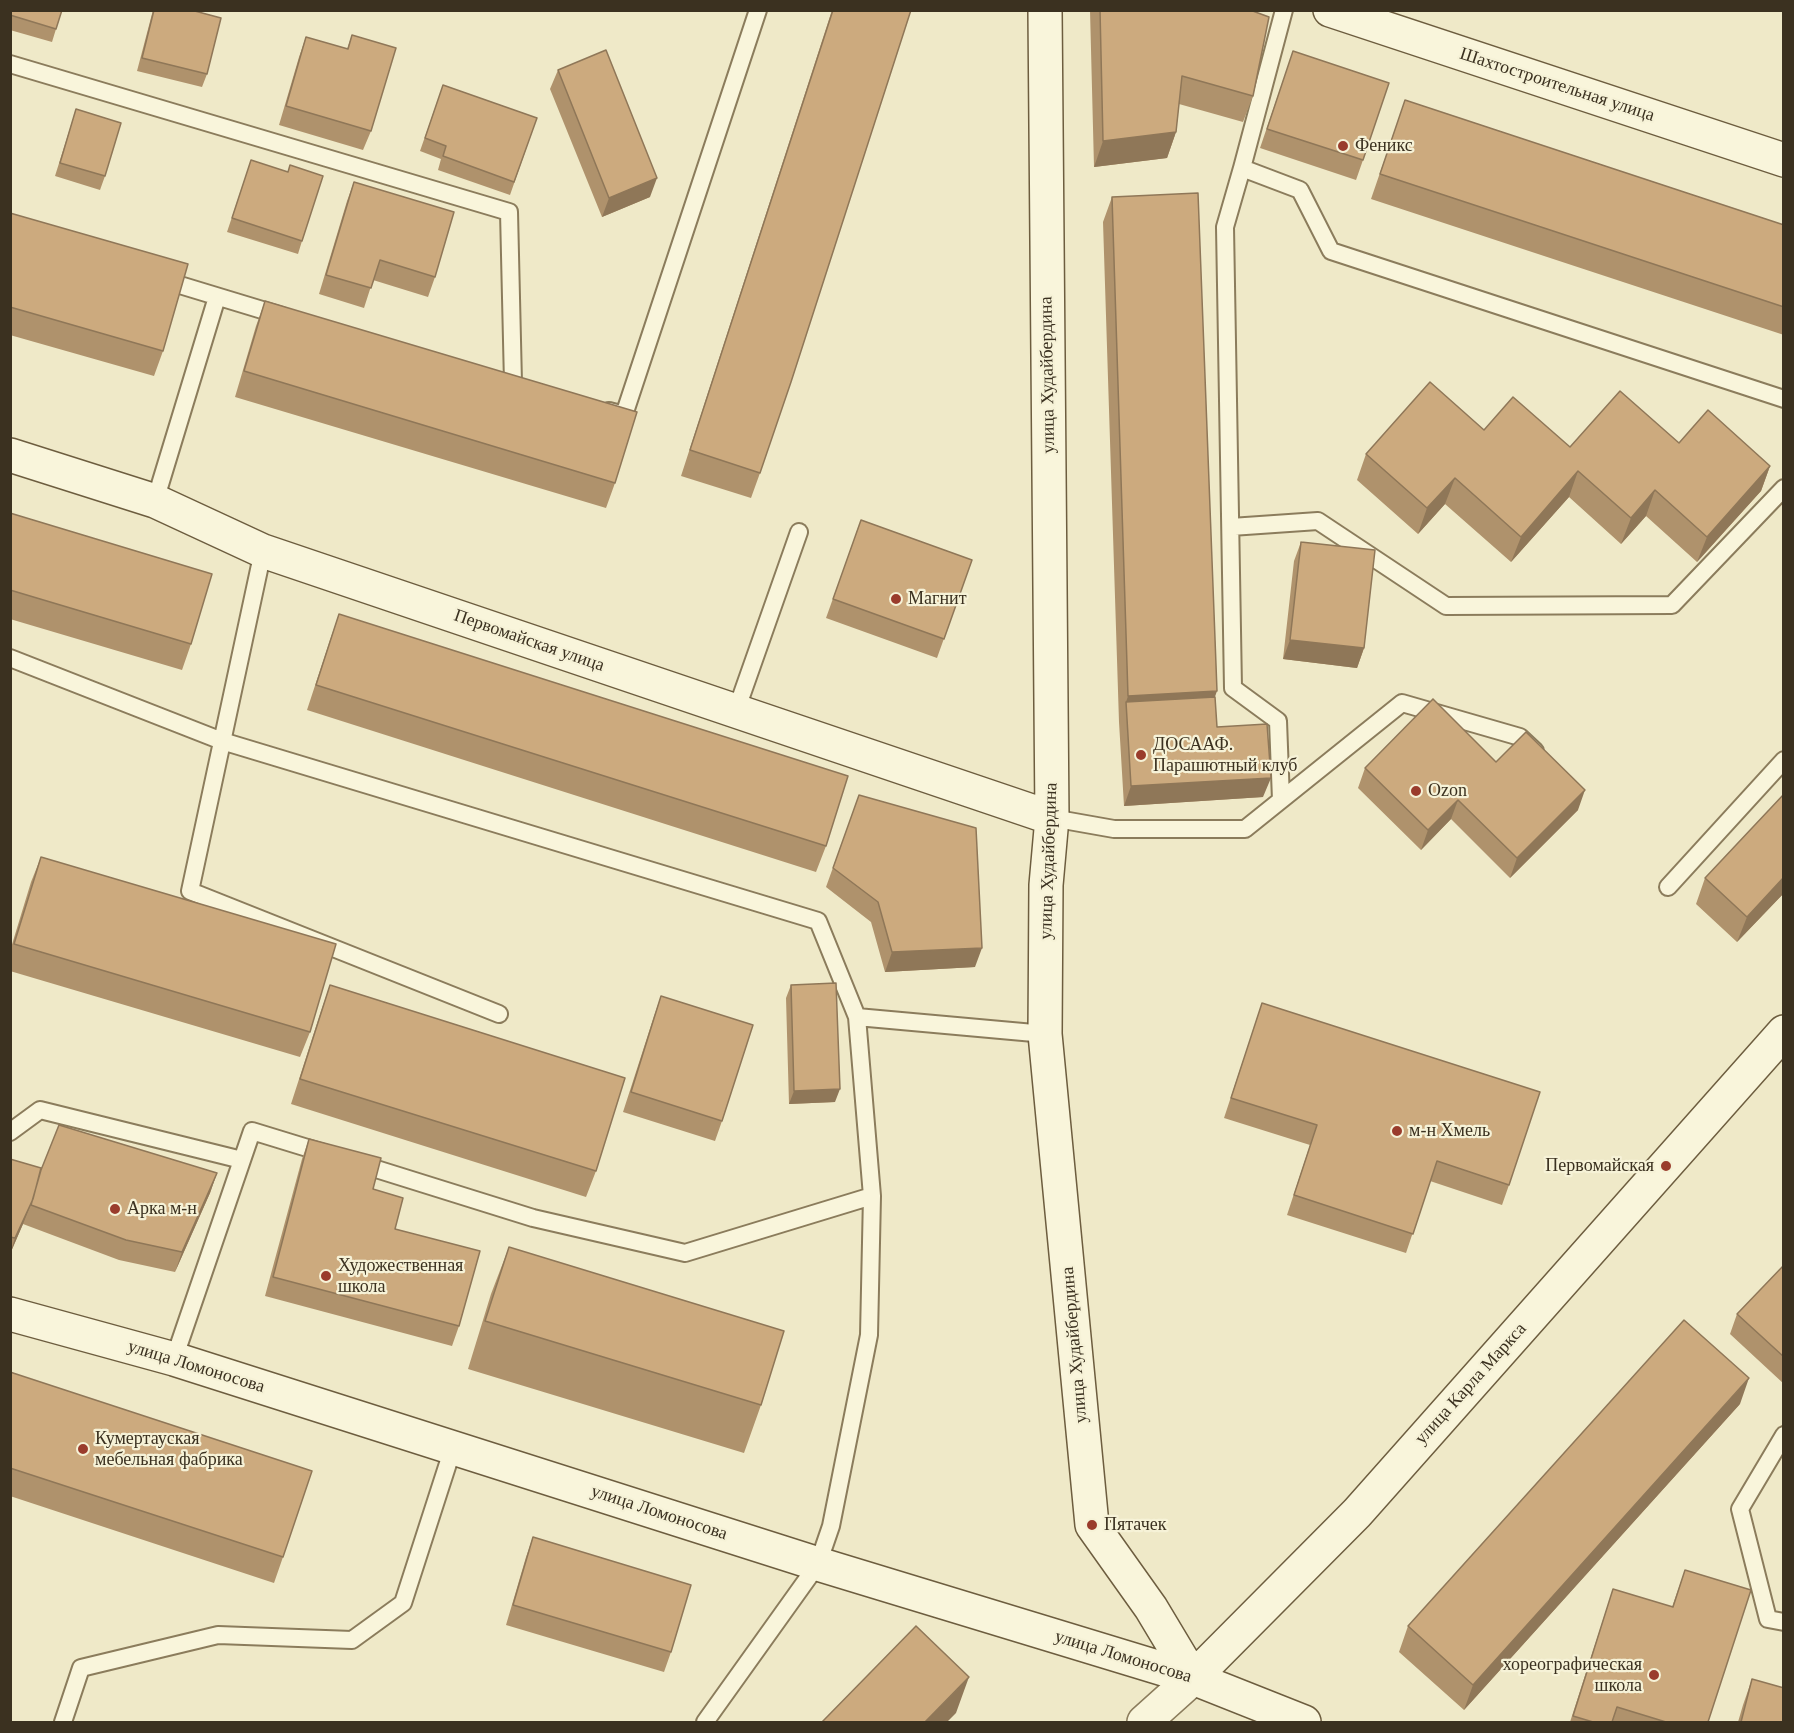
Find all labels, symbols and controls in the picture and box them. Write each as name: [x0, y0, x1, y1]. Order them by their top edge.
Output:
street label: Шахтостроительная улица: [1457, 43, 1657, 127]
place label: Феникс: [1355, 135, 1413, 157]
marker: Феникс: [1336, 139, 1350, 153]
street label: улица Худайбердина: [1036, 296, 1060, 454]
place label: Магнит: [908, 588, 967, 610]
marker: Магнит: [889, 592, 903, 606]
street label: Первомайская улица: [451, 605, 607, 677]
place label: ДОСААФ. Парашютный клуб: [1153, 734, 1297, 777]
marker: ДОСААФ. Парашютный клуб: [1134, 748, 1148, 762]
place label: Ozon: [1428, 780, 1467, 802]
street label: улица Худайбердина: [1035, 782, 1063, 940]
marker: Ozon: [1409, 784, 1423, 798]
place label: м-н Хмель: [1409, 1120, 1490, 1142]
marker: м-н Хмель: [1390, 1124, 1404, 1138]
place label: Первомайская: [1545, 1155, 1654, 1177]
marker: Первомайская: [1659, 1159, 1673, 1173]
place label: Арка м-н: [127, 1198, 197, 1220]
marker: Арка м-н: [108, 1202, 122, 1216]
place label: Художественная школа: [338, 1255, 463, 1298]
street label: улица Худайбердина: [1057, 1266, 1093, 1424]
marker: Художественная школа: [319, 1269, 333, 1283]
street label: улица Карла Маркса: [1411, 1319, 1531, 1449]
street label: улица Ломоносова: [125, 1336, 267, 1398]
place label: Кумертауская мебельная фабрика: [95, 1428, 243, 1470]
marker: Кумертауская мебельная фабрика: [76, 1442, 90, 1456]
street label: улица Ломоносова: [588, 1481, 730, 1545]
place label: Пятачек: [1104, 1514, 1166, 1536]
marker: Пятачек: [1085, 1518, 1099, 1532]
street label: улица Ломоносова: [1052, 1626, 1194, 1688]
place label: хореографическая школа: [1503, 1654, 1642, 1696]
marker: хореографическая школа: [1647, 1668, 1661, 1682]

